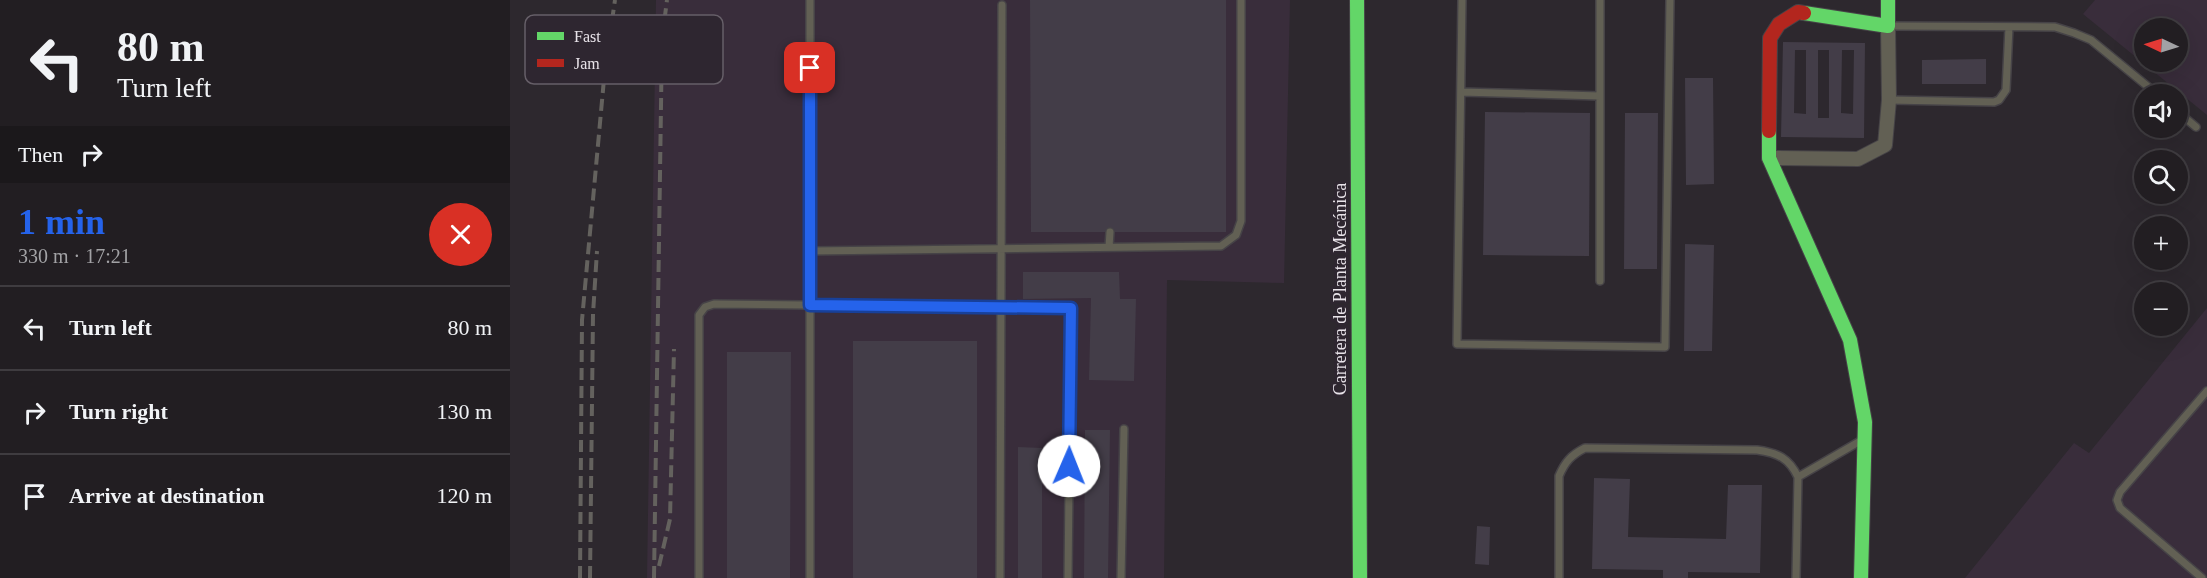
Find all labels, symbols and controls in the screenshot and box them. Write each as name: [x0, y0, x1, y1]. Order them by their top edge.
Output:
legend: [525, 15, 723, 84]
north arrow: [2134, 18, 2188, 72]
map controls: [2134, 18, 2188, 336]
icon: left: [18, 24, 96, 102]
text: 80 m: [117, 24, 205, 70]
text: Fast: [574, 28, 601, 45]
pin: [784, 42, 835, 93]
icon: arrive: [793, 51, 826, 84]
text: Jam: [574, 55, 600, 72]
text: Turn left: [117, 73, 211, 103]
button: sound: [2134, 84, 2188, 138]
icon: right: [75, 138, 108, 171]
text: Then: [18, 142, 63, 167]
button: search: [2134, 150, 2188, 204]
street label: Carretera de Planta Mecánica: [1330, 183, 1350, 395]
text: 1 min: [18, 202, 105, 242]
button: close: [429, 203, 492, 266]
button: +: [2134, 216, 2188, 270]
text: 330 m · 17:21: [18, 245, 131, 267]
button: −: [2134, 282, 2188, 336]
icon: left: [18, 312, 51, 345]
text: Turn left: [69, 315, 152, 340]
text: 80 m: [447, 315, 492, 340]
icon: right: [18, 396, 51, 429]
text: Turn right: [69, 399, 168, 424]
text: 130 m: [436, 399, 492, 424]
position arrow: [1037, 434, 1101, 498]
icon: arrive: [18, 480, 51, 513]
text: Arrive at destination: [69, 483, 265, 508]
text: 120 m: [436, 483, 492, 508]

